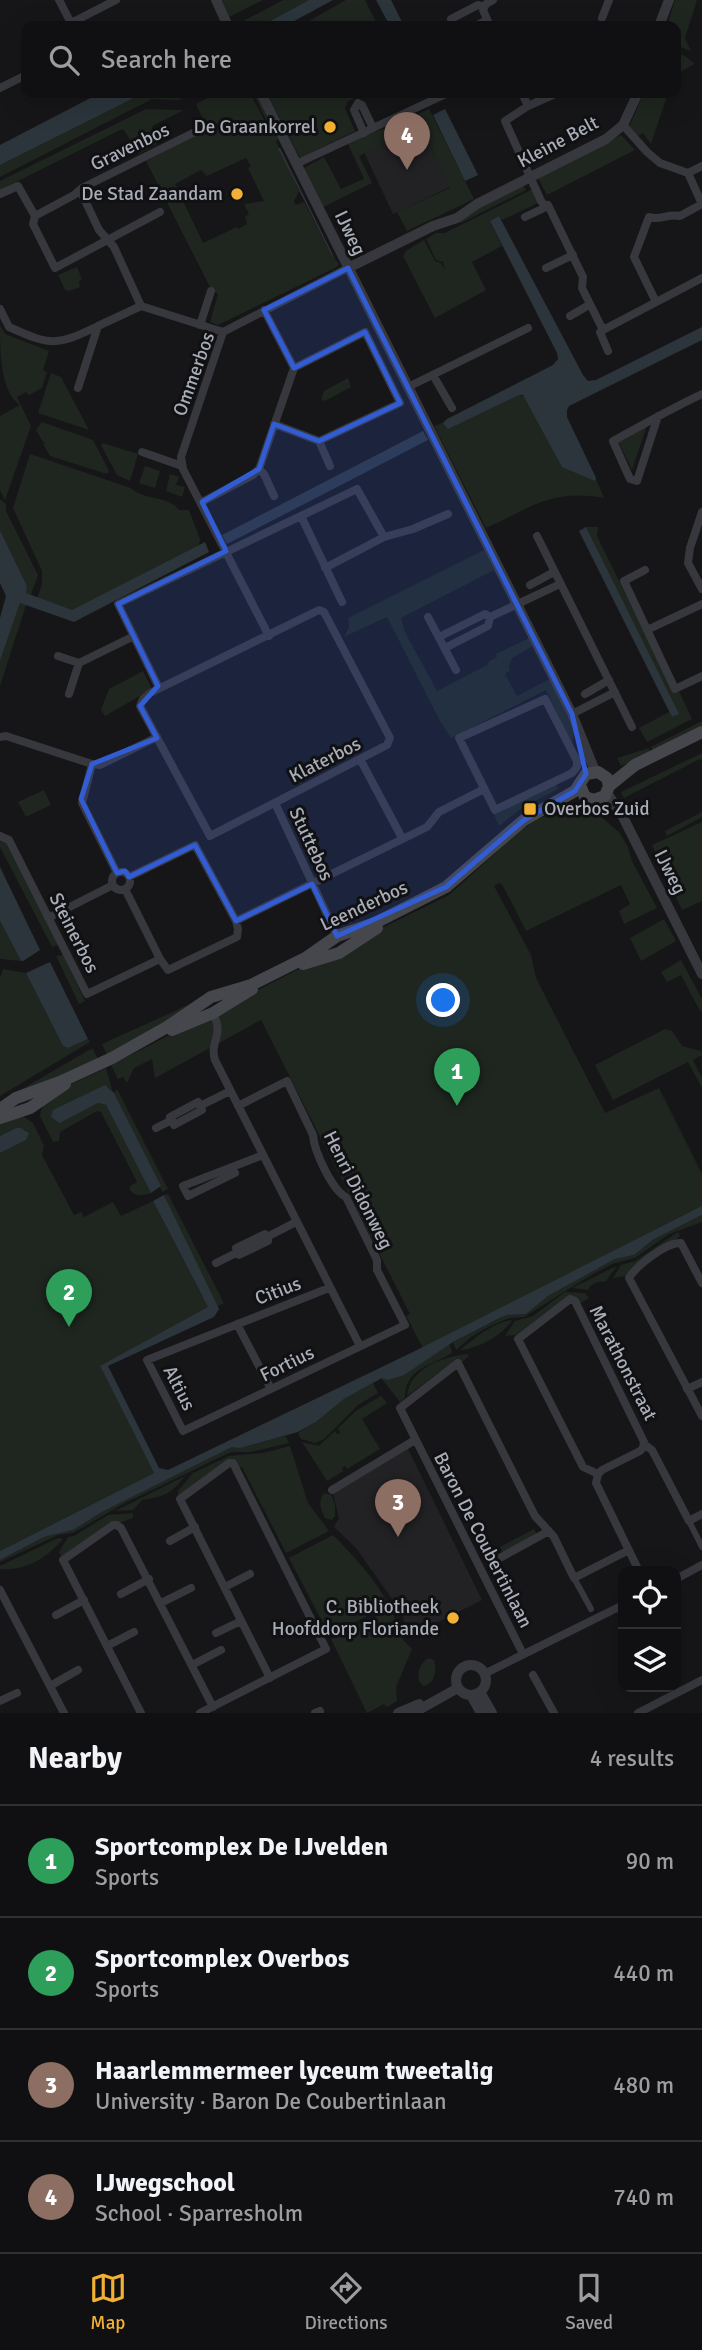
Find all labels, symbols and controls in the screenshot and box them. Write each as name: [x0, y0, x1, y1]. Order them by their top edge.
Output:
search box: [21, 21, 681, 98]
icon: search: [45, 41, 83, 79]
text: Search here: [101, 44, 232, 76]
street label: Kleine Belt: [513, 111, 603, 173]
pin: 4: [384, 112, 430, 170]
place label: De Graankorrel: [194, 115, 316, 139]
street label: Gravenbos: [87, 118, 173, 176]
marker: De Graankorrel: [322, 119, 338, 135]
place label: De Stad Zaandam: [81, 182, 223, 206]
marker: De Stad Zaandam: [229, 186, 245, 202]
street label: IJweg: [329, 207, 371, 259]
street label: Ommerbos: [168, 329, 220, 419]
street label: Klaterbos: [285, 732, 365, 788]
place label: Overbos Zuid: [544, 797, 650, 821]
marker: Overbos Zuid: [522, 801, 538, 817]
street label: Stuttebos: [284, 803, 338, 885]
street label: IJweg: [649, 846, 691, 898]
street label: Leenderbos: [317, 875, 411, 937]
street label: Steinerbos: [44, 889, 104, 977]
your location: [426, 983, 460, 1017]
pin: 1: [434, 1048, 480, 1106]
street label: Henri Didonweg: [318, 1127, 398, 1253]
pin: 2: [46, 1269, 92, 1327]
street label: Citius: [252, 1271, 304, 1311]
street label: Marathonstraat: [584, 1301, 662, 1425]
street label: Fortius: [256, 1341, 318, 1387]
street label: Altius: [158, 1361, 200, 1415]
street label: Baron De Coubertinlaan: [428, 1448, 538, 1632]
pin: 3: [375, 1479, 421, 1537]
map controls: [618, 1566, 681, 1692]
button: locate: [618, 1566, 681, 1629]
place label: C. Bibliotheek Hoofddorp Floriande: [272, 1595, 439, 1641]
marker: C. Bibliotheek Hoofddorp Floriande: [445, 1610, 461, 1626]
button: layers: [618, 1629, 681, 1692]
text: Nearby: [28, 1740, 122, 1777]
text: 4 results: [590, 1744, 674, 1773]
text: Sportcomplex De IJvelden: [95, 1831, 388, 1863]
text: 1: [45, 1847, 57, 1876]
text: 90 m: [626, 1847, 674, 1876]
text: Sports: [95, 1863, 159, 1892]
text: Sportcomplex Overbos: [95, 1943, 349, 1975]
text: 2: [45, 1959, 57, 1988]
text: 440 m: [613, 1959, 674, 1988]
text: Sports: [95, 1975, 159, 2004]
text: Haarlemmermeer lyceum tweetalig: [95, 2055, 493, 2087]
text: 3: [45, 2071, 57, 2100]
text: 480 m: [613, 2071, 674, 2100]
text: University · Baron De Coubertinlaan: [95, 2087, 446, 2116]
text: IJwegschool: [95, 2167, 235, 2199]
text: 4: [45, 2183, 57, 2212]
text: 740 m: [613, 2183, 674, 2212]
text: School · Sparresholm: [95, 2199, 303, 2228]
tab: Map: [89, 2269, 127, 2335]
tab: Directions: [305, 2269, 388, 2335]
tab: Saved: [565, 2269, 613, 2335]

